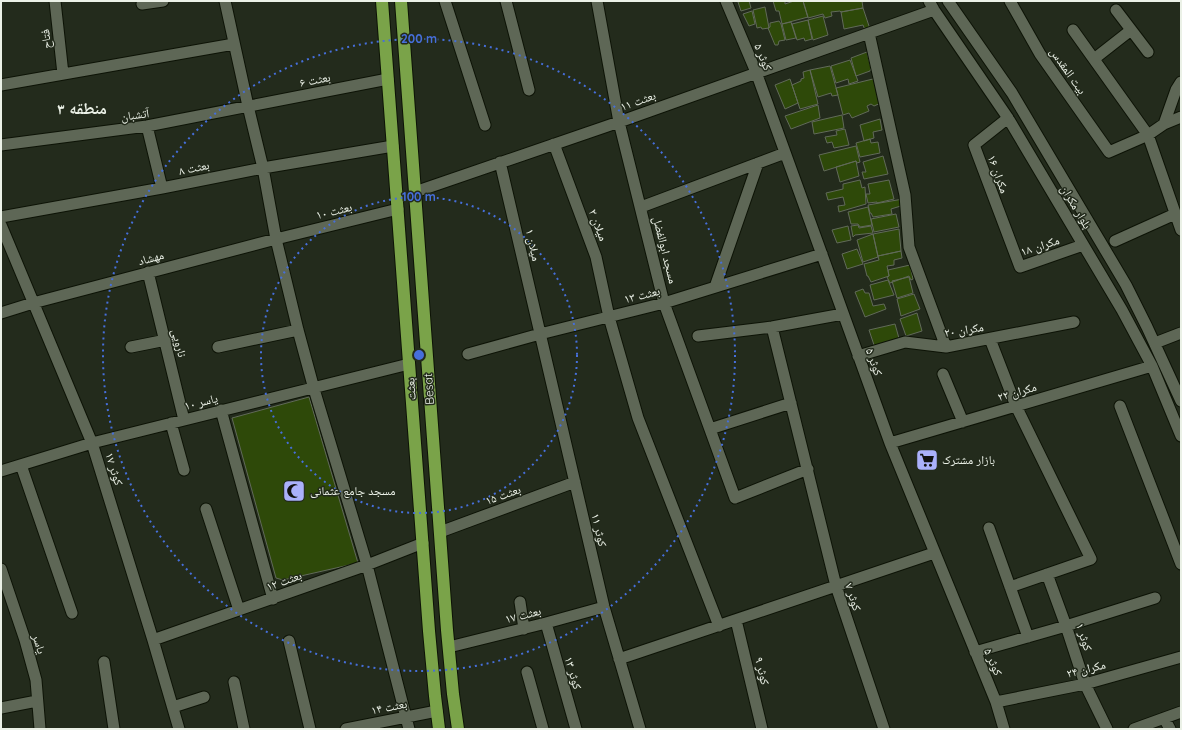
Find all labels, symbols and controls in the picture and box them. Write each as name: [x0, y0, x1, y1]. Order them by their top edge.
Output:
street label: فتاح: [37, 28, 54, 50]
text: 200 m: [401, 31, 437, 46]
street label: کوثر ۵: [751, 41, 776, 73]
street label: بیت المقدس: [1047, 44, 1090, 97]
street label: بعثت ۶: [298, 69, 332, 90]
street label: بعثت ۱۱: [618, 87, 658, 114]
district label: منطقه ۳: [57, 98, 107, 118]
street label: آتشبان: [120, 105, 151, 124]
street label: مکران ۱۶: [985, 153, 1012, 195]
street label: بعثت ۸: [177, 157, 211, 178]
street label: بلوار مکران: [1057, 182, 1095, 232]
text: 100 m: [402, 189, 436, 204]
street label: بعثت ۱۰: [314, 199, 353, 223]
street label: میلان ۲: [585, 207, 611, 243]
street label: مسجد ابوالفضل: [650, 215, 681, 285]
street label: میلان ۱: [522, 227, 544, 263]
street label: مکران ۱۸: [1019, 232, 1061, 259]
street label: مهشاد: [136, 247, 165, 268]
street label: بعثت ۱۳: [622, 283, 661, 307]
street label: مکران ۲۰: [943, 319, 985, 340]
street label: نارویی: [169, 327, 190, 359]
street label: کوثر ۵: [863, 346, 886, 378]
centre of rings: [412, 348, 426, 362]
street label: Besat: [420, 373, 437, 405]
street label: بعثت: [402, 377, 419, 401]
street label: مکران ۲۲: [996, 379, 1038, 404]
street label: یاسر ۱۰: [183, 390, 219, 413]
supermarket icon: بازار مشترک: [914, 447, 940, 473]
street label: کوثر ۱۷: [102, 451, 127, 487]
place label: بازار مشترک: [942, 452, 995, 467]
mosque icon: مسجد جامع عثمانی: [281, 478, 307, 504]
street label: بعثت ۱۵: [483, 481, 523, 508]
place label: مسجد جامع عثمانی: [310, 483, 395, 498]
street label: کوثر ۱۱: [588, 512, 611, 548]
street label: بعثت ۱۲: [264, 567, 304, 594]
street label: کوثر ۷: [842, 581, 865, 613]
street label: بعثت ۱۷: [503, 603, 542, 627]
street label: کوثر ۱: [1073, 621, 1096, 653]
street label: یاسر: [29, 631, 50, 656]
street label: کوثر ۵: [981, 646, 1006, 678]
street label: کوثر ۱۳: [562, 655, 585, 691]
street label: کوثر ۹: [752, 655, 773, 686]
street label: مکران ۲۴: [1065, 656, 1107, 681]
street label: بعثت ۱۴: [370, 696, 408, 718]

